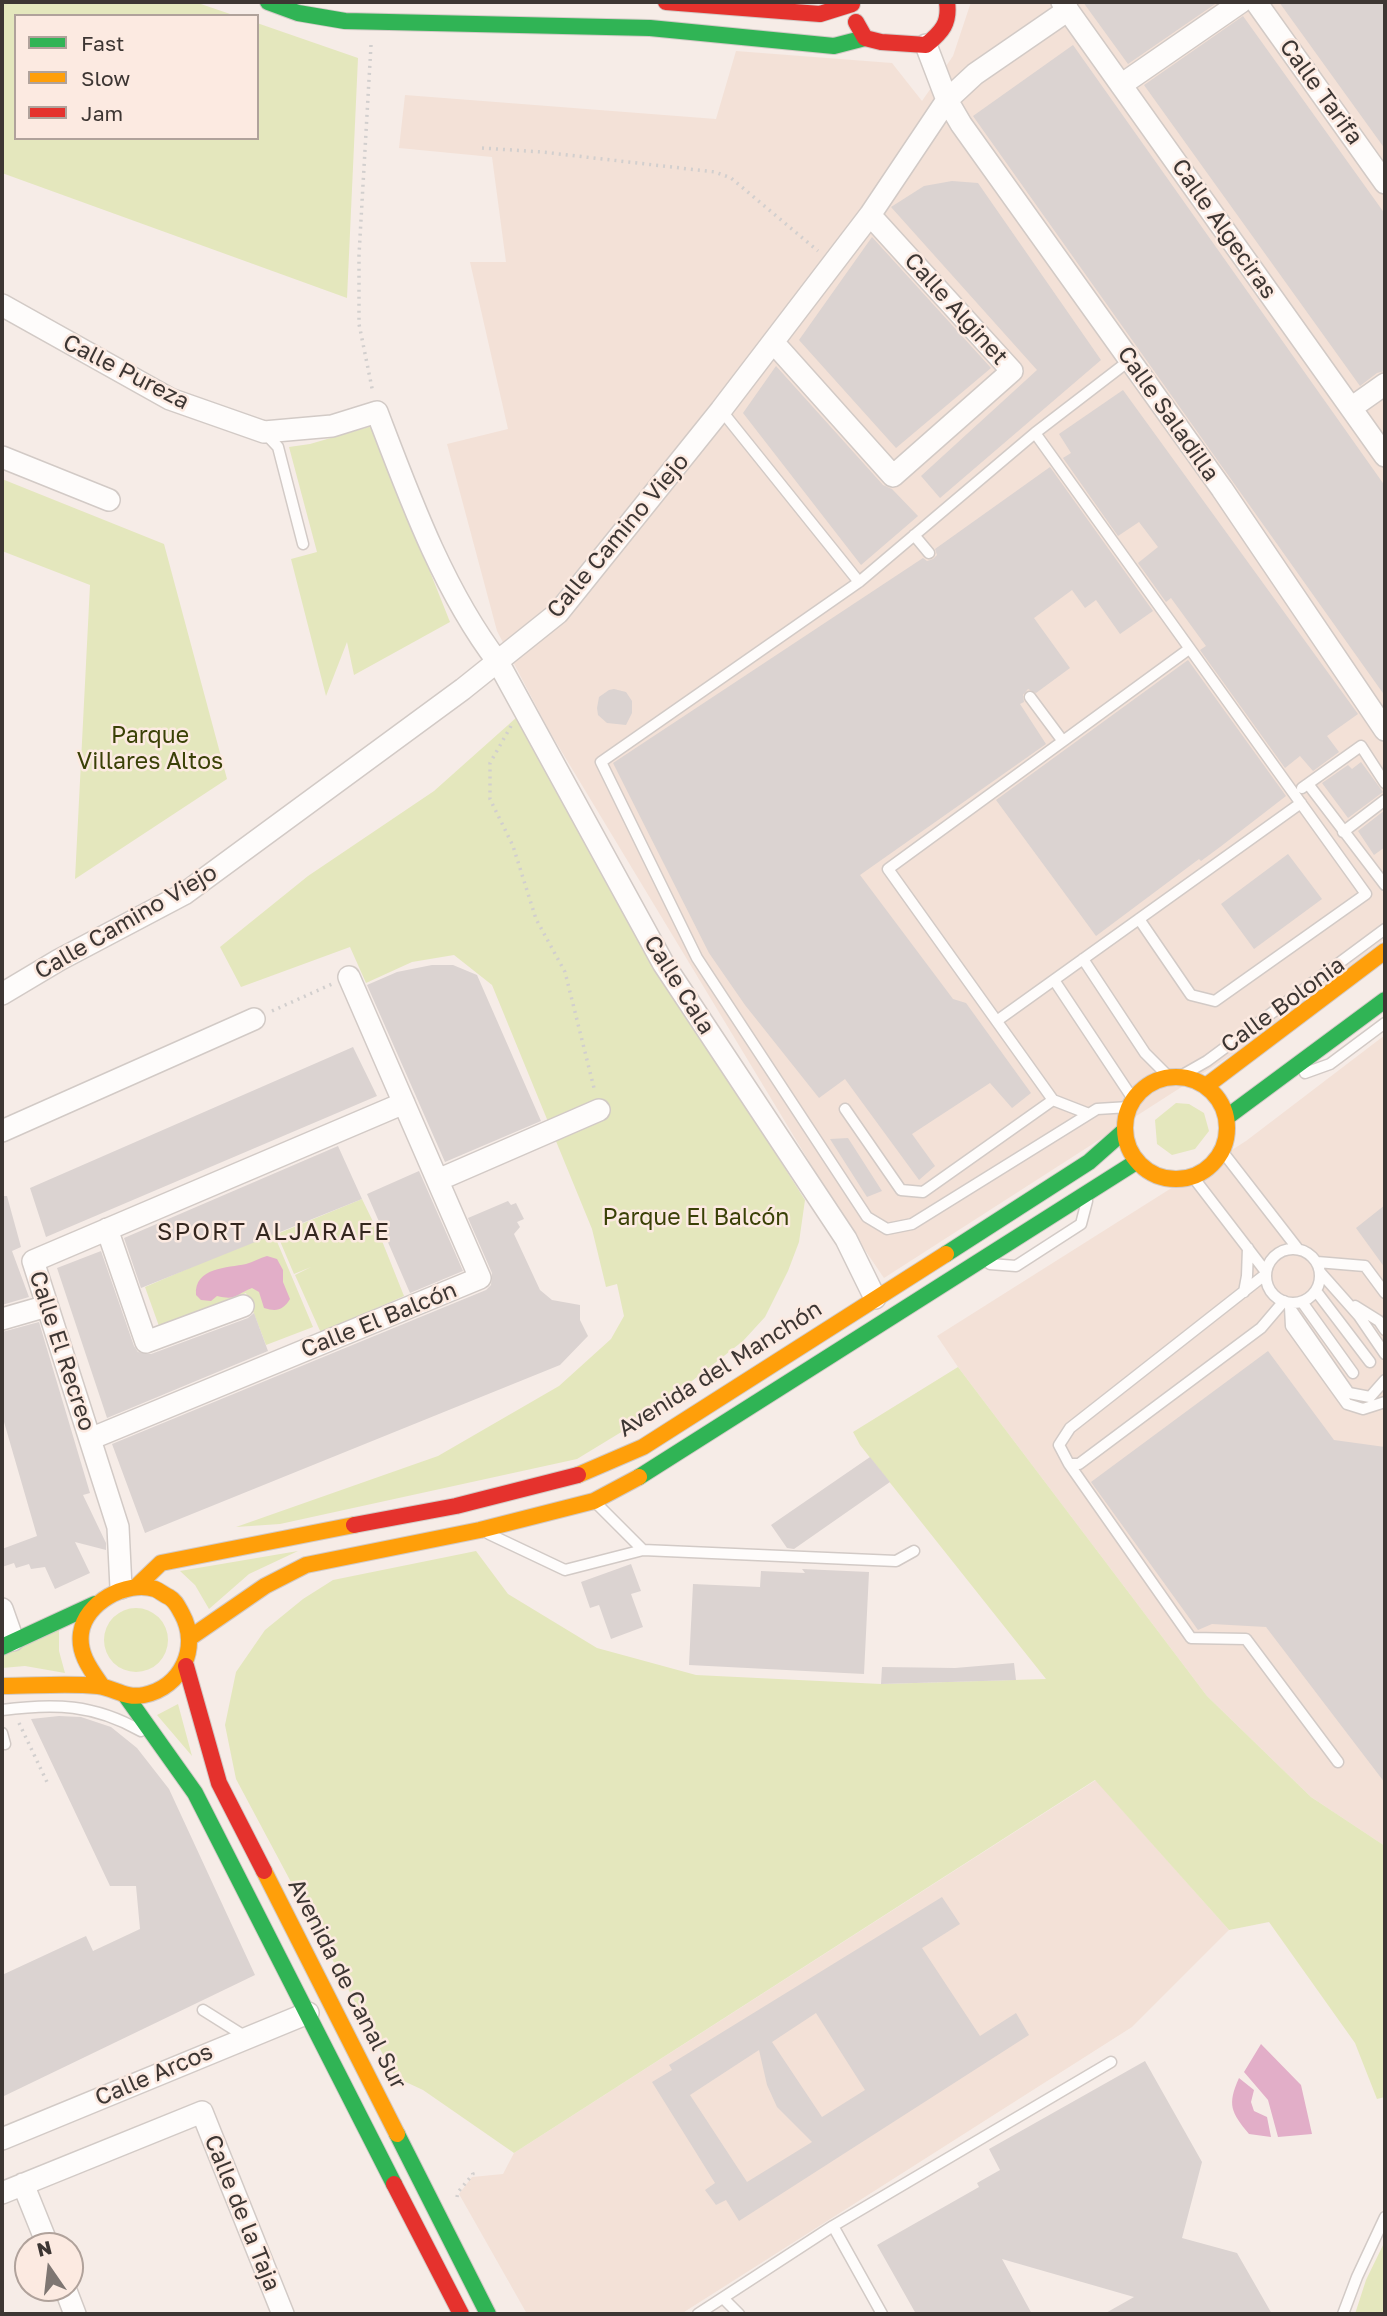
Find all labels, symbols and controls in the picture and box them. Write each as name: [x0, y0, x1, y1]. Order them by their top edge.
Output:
legend: [14, 14, 259, 140]
text: Fast: [81, 30, 124, 56]
street label: Calle Tarifa: [1274, 34, 1368, 150]
text: Slow: [81, 65, 130, 91]
text: Jam: [81, 100, 123, 126]
street label: Calle Algeciras: [1166, 154, 1282, 304]
street label: Calle Alginet: [898, 247, 1014, 371]
street label: Calle Pureza: [58, 328, 194, 416]
street label: Calle Saladilla: [1111, 341, 1225, 487]
street label: Calle Camino Viejo: [541, 448, 695, 624]
park label: Parque Villares Altos: [77, 722, 223, 776]
street label: Calle Camino Viejo: [30, 859, 222, 985]
street label: Calle Cala: [638, 931, 720, 1039]
street label: Calle Bolonia: [1216, 951, 1350, 1059]
park label: Parque El Balcón: [603, 1204, 789, 1232]
district label: SPORT ALJARAFE: [159, 1218, 389, 1246]
street label: Calle El Recreo: [23, 1268, 101, 1434]
street label: Calle El Balcón: [297, 1276, 461, 1364]
street label: Avenida del Manchón: [613, 1295, 827, 1443]
street label: Avenida de Canal Sur: [282, 1874, 412, 2094]
street label: Calle Arcos: [91, 2038, 217, 2112]
street label: Calle de la Taja: [198, 2131, 286, 2295]
north arrow: [14, 2232, 84, 2302]
text: N: [34, 2235, 54, 2261]

